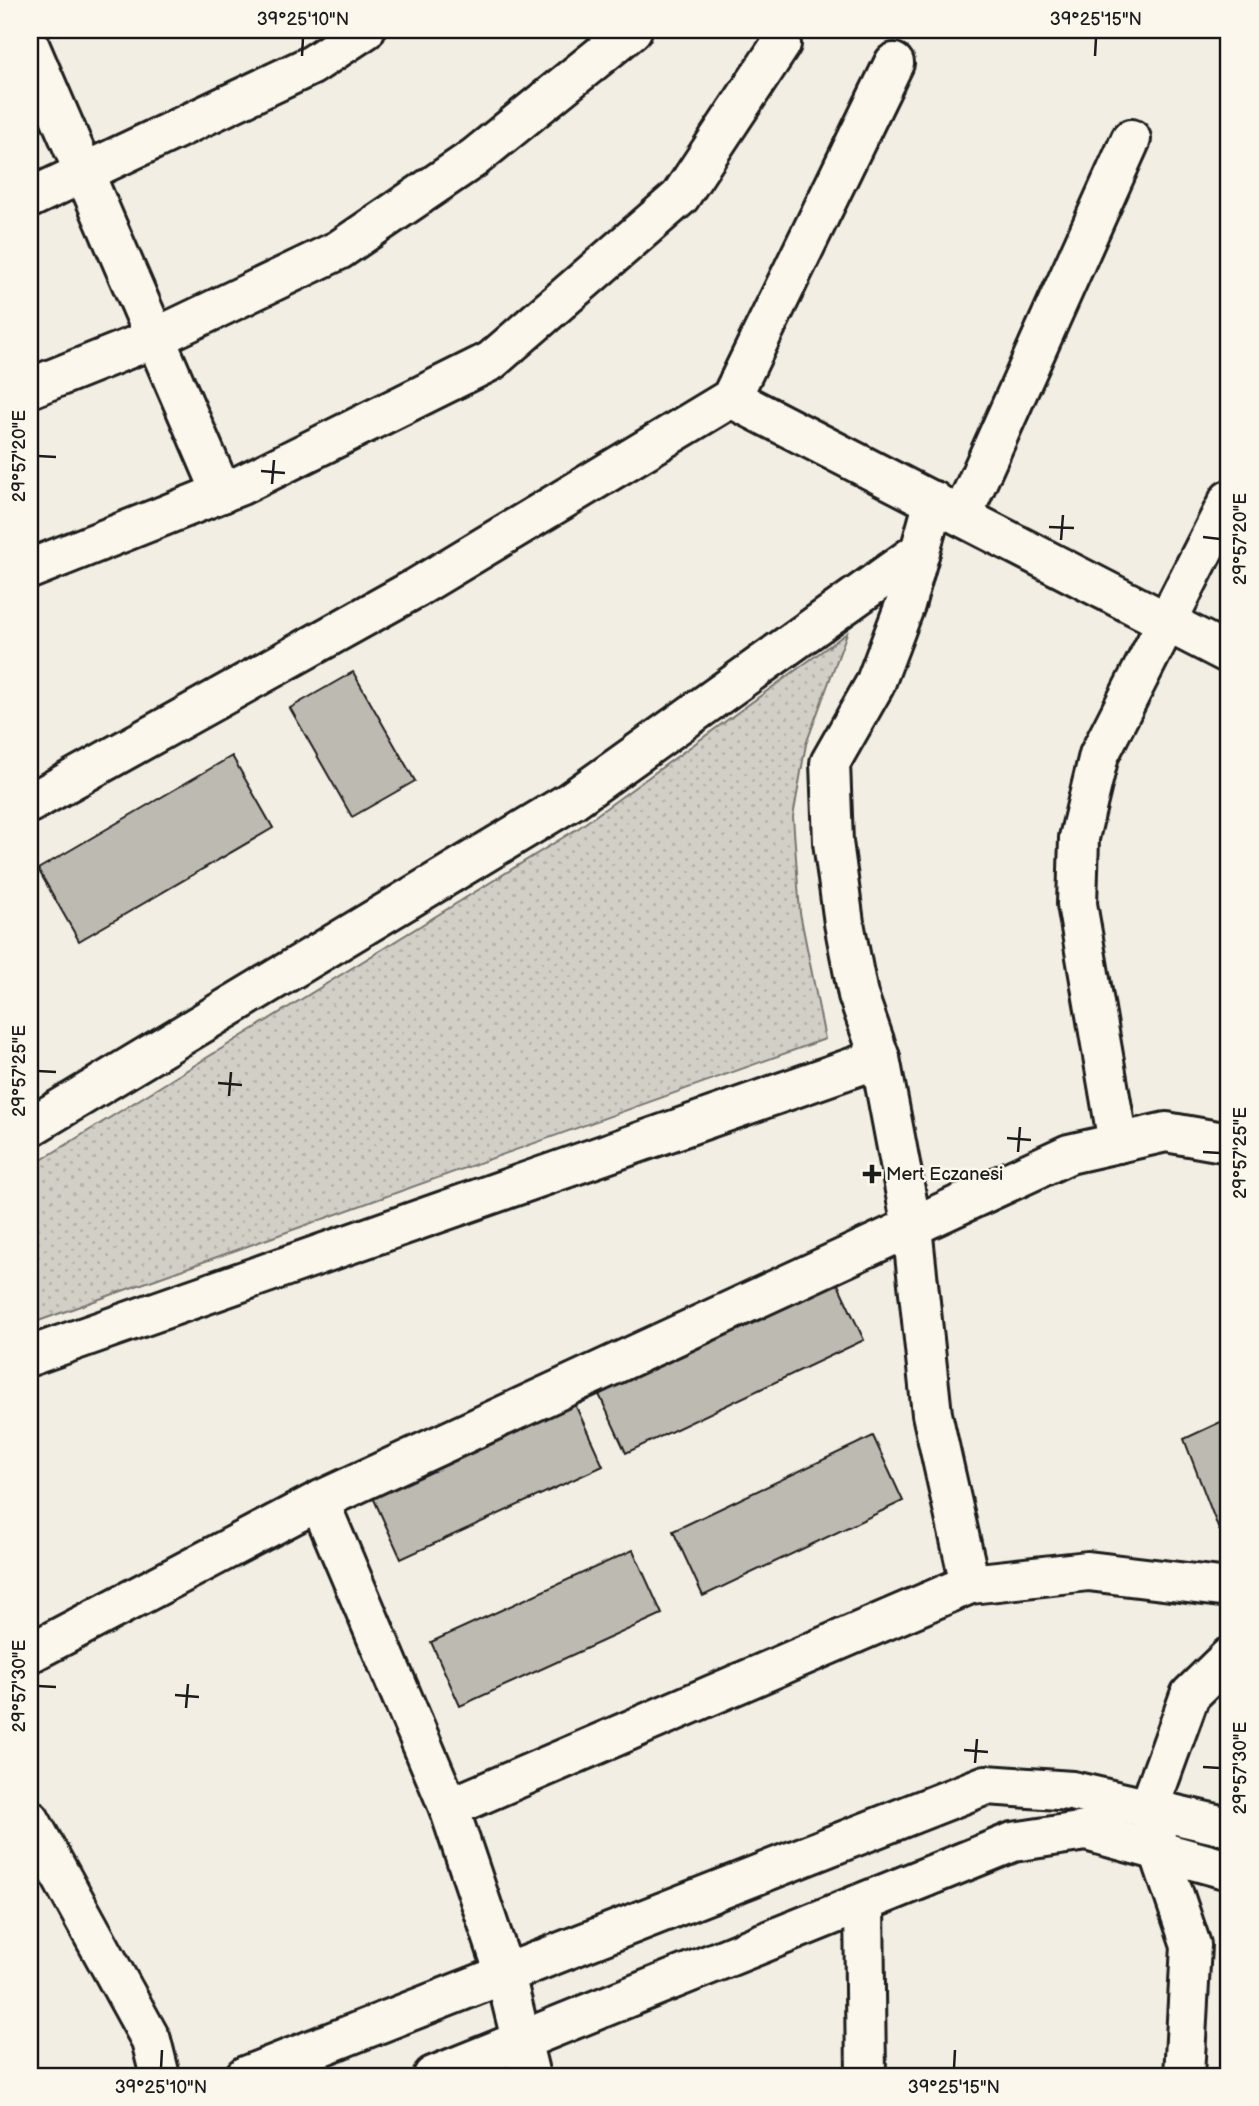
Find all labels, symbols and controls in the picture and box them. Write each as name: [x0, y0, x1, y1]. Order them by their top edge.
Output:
text: 39°25'10"N: [257, 9, 349, 30]
text: 39°25'15"N: [1050, 9, 1142, 30]
text: 29°57'20"E: [9, 410, 30, 502]
text: 29°57'20"E: [1230, 493, 1251, 585]
text: 29°57'25"E: [9, 1025, 30, 1117]
text: 29°57'25"E: [1230, 1107, 1251, 1199]
place label: Mert Eczanesi: [886, 1164, 1003, 1185]
marker: Mert Eczanesi: [864, 1166, 880, 1182]
text: 29°57'30"E: [9, 1640, 30, 1732]
text: 29°57'30"E: [1230, 1722, 1251, 1814]
text: 39°25'10"N: [115, 2077, 207, 2098]
text: 39°25'15"N: [908, 2077, 1000, 2098]

